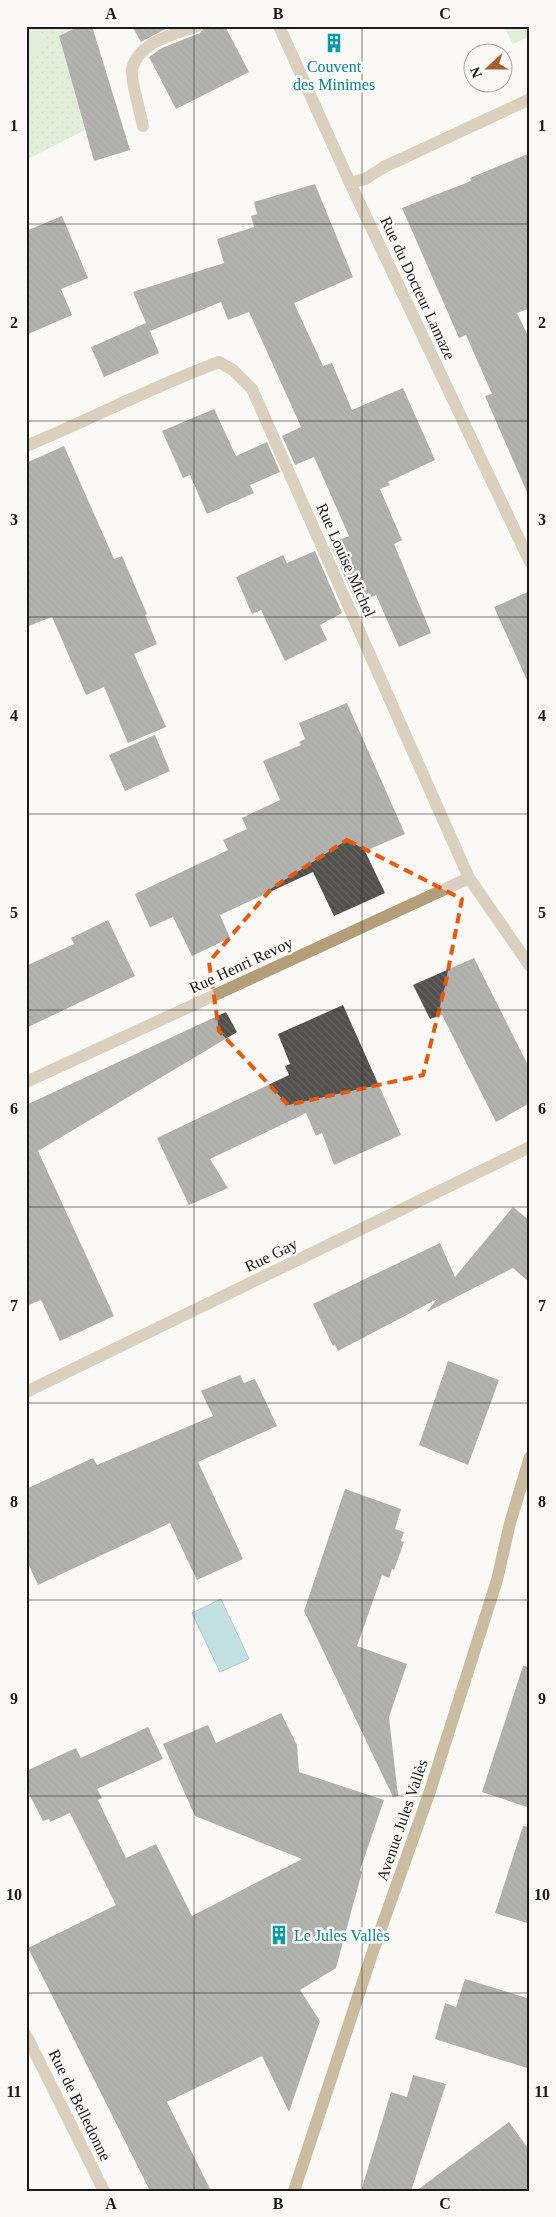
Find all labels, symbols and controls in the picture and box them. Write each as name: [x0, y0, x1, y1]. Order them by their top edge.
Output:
text: A: [105, 5, 117, 22]
text: B: [273, 5, 284, 22]
text: C: [439, 5, 451, 22]
building icon: Couvent des Minimes: [323, 32, 345, 54]
north arrow: [464, 42, 514, 92]
place label: Couvent des Minimes: [293, 58, 375, 93]
text: N: [468, 65, 485, 80]
text: 1: [10, 117, 18, 134]
text: 1: [538, 117, 546, 134]
street label: Rue du Docteur Lamaze: [377, 214, 459, 362]
text: 2: [10, 314, 18, 331]
text: 2: [538, 314, 546, 331]
street label: Rue Louise Michel: [313, 501, 379, 620]
text: 3: [10, 511, 18, 528]
text: 3: [538, 511, 546, 528]
text: 4: [10, 707, 18, 724]
text: 4: [538, 707, 546, 724]
text: 5: [10, 904, 18, 921]
text: 5: [538, 904, 546, 921]
street label: Rue Henri Revoy: [187, 934, 296, 997]
text: 6: [10, 1100, 18, 1117]
text: 6: [538, 1100, 546, 1117]
street label: Rue Gay: [242, 1235, 301, 1276]
text: 7: [10, 1297, 18, 1314]
text: 7: [538, 1297, 546, 1314]
text: 8: [10, 1493, 18, 1510]
text: 8: [538, 1493, 546, 1510]
text: 9: [10, 1690, 18, 1707]
text: 9: [538, 1690, 546, 1707]
street label: Avenue Jules Vallès: [373, 1757, 431, 1883]
text: 10: [6, 1886, 22, 1903]
text: 10: [534, 1886, 550, 1903]
building icon: Le Jules Vallès: [268, 1924, 290, 1946]
place label: Le Jules Vallès: [294, 1927, 390, 1944]
street label: Rue de Belledonne: [46, 2047, 114, 2163]
text: 11: [6, 2083, 22, 2100]
text: 11: [534, 2083, 550, 2100]
text: A: [105, 2195, 117, 2212]
text: B: [273, 2195, 284, 2212]
text: C: [439, 2195, 451, 2212]

